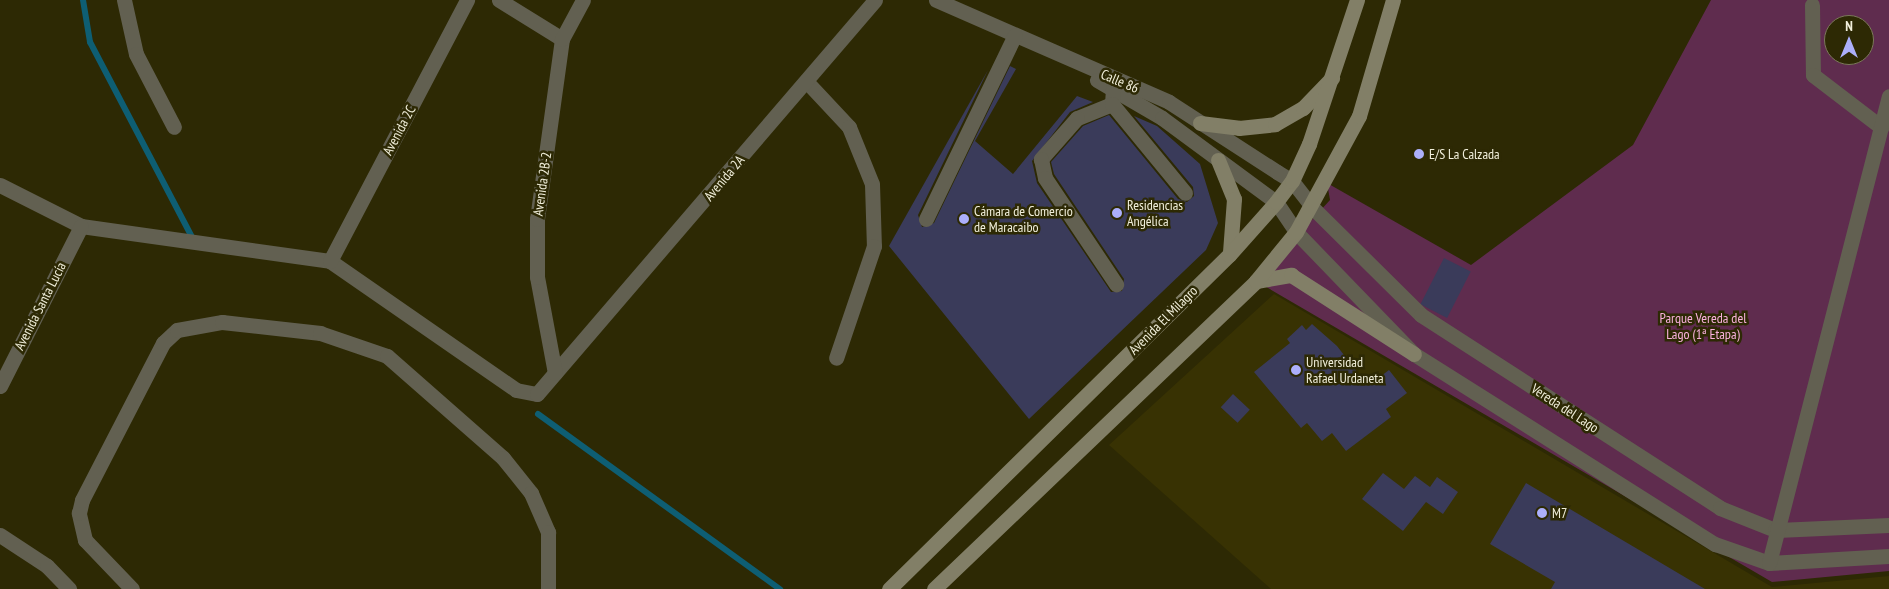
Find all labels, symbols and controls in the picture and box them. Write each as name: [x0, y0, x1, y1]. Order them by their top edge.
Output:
north arrow: [1824, 15, 1874, 65]
text: N: [1845, 17, 1853, 35]
street label: Calle 86: [1098, 66, 1142, 96]
street label: Avenida 2C: [379, 102, 419, 158]
place label: E/S La Calzada: [1429, 146, 1500, 162]
marker: E/S La Calzada: [1413, 148, 1425, 160]
street label: Avenida 2B-2: [529, 151, 555, 217]
street label: Avenida 2A: [700, 152, 748, 204]
place label: Residencias Angélica: [1127, 197, 1183, 230]
place label: Cámara de Comercio de Maracaibo: [974, 203, 1073, 236]
marker: Residencias Angélica: [1111, 207, 1123, 219]
marker: Cámara de Comercio de Maracaibo: [958, 213, 970, 225]
street label: Avenida Santa Lucía: [11, 259, 69, 353]
street label: Avenida El Milagro: [1125, 282, 1201, 358]
park label: Parque Vereda del Lago (1ª Etapa): [1659, 310, 1747, 342]
place label: Universidad Rafael Urdaneta: [1306, 354, 1384, 387]
marker: Universidad Rafael Urdaneta: [1290, 364, 1302, 376]
street label: Vereda del Lago: [1528, 380, 1602, 436]
place label: M7: [1552, 505, 1567, 521]
marker: M7: [1536, 507, 1548, 519]

